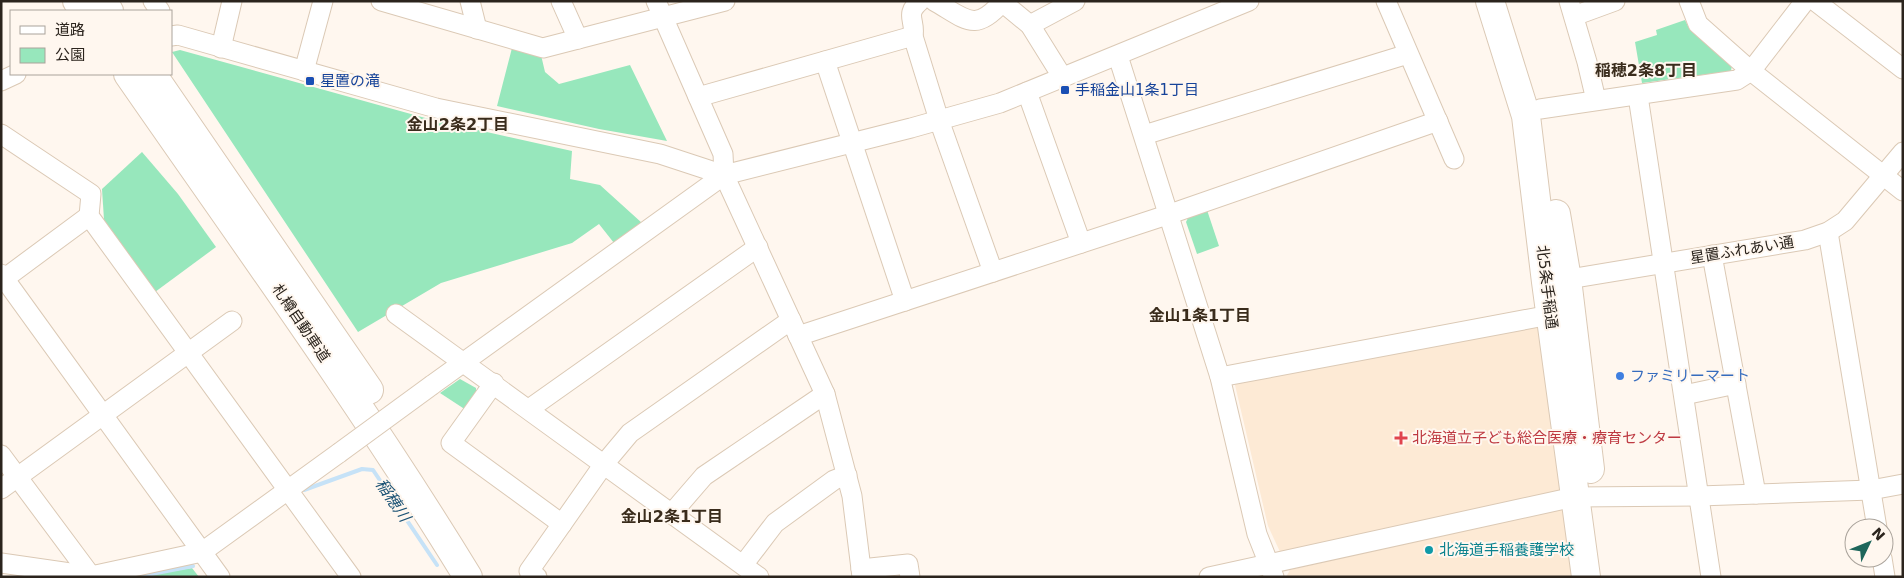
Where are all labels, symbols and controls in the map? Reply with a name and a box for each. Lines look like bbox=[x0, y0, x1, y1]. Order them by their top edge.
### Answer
legend bbox=[10, 10, 172, 75]
text: 道路 bbox=[55, 21, 85, 39]
text: 公園 bbox=[55, 46, 85, 64]
district label: 稲穂2条8丁目 bbox=[1595, 61, 1697, 80]
place label: 星置の滝 bbox=[320, 72, 380, 90]
marker: 星置の滝 bbox=[304, 75, 316, 87]
place label: 手稲金山1条1丁目 bbox=[1075, 81, 1199, 99]
marker: 手稲金山1条1丁目 bbox=[1059, 84, 1071, 96]
district label: 金山2条2丁目 bbox=[407, 115, 509, 134]
street label: 星置ふれあい通 bbox=[1689, 233, 1795, 267]
street label: 北5条手稲通 bbox=[1533, 244, 1561, 330]
street label: 札樽自動車道 bbox=[268, 281, 334, 365]
district label: 金山1条1丁目 bbox=[1149, 306, 1251, 325]
place label: ファミリーマート bbox=[1630, 367, 1750, 385]
marker: ファミリーマート bbox=[1614, 370, 1626, 382]
place label: 北海道立子ども総合医療・療育センター bbox=[1412, 429, 1682, 447]
marker: 北海道立子ども総合医療・療育センター bbox=[1394, 431, 1408, 445]
water label: 稲穂川 bbox=[372, 475, 415, 527]
district label: 金山2条1丁目 bbox=[621, 507, 723, 526]
north arrow bbox=[1844, 518, 1894, 568]
text: N bbox=[1869, 524, 1888, 544]
place label: 北海道手稲養護学校 bbox=[1439, 541, 1574, 559]
marker: 北海道手稲養護学校 bbox=[1423, 544, 1435, 556]

